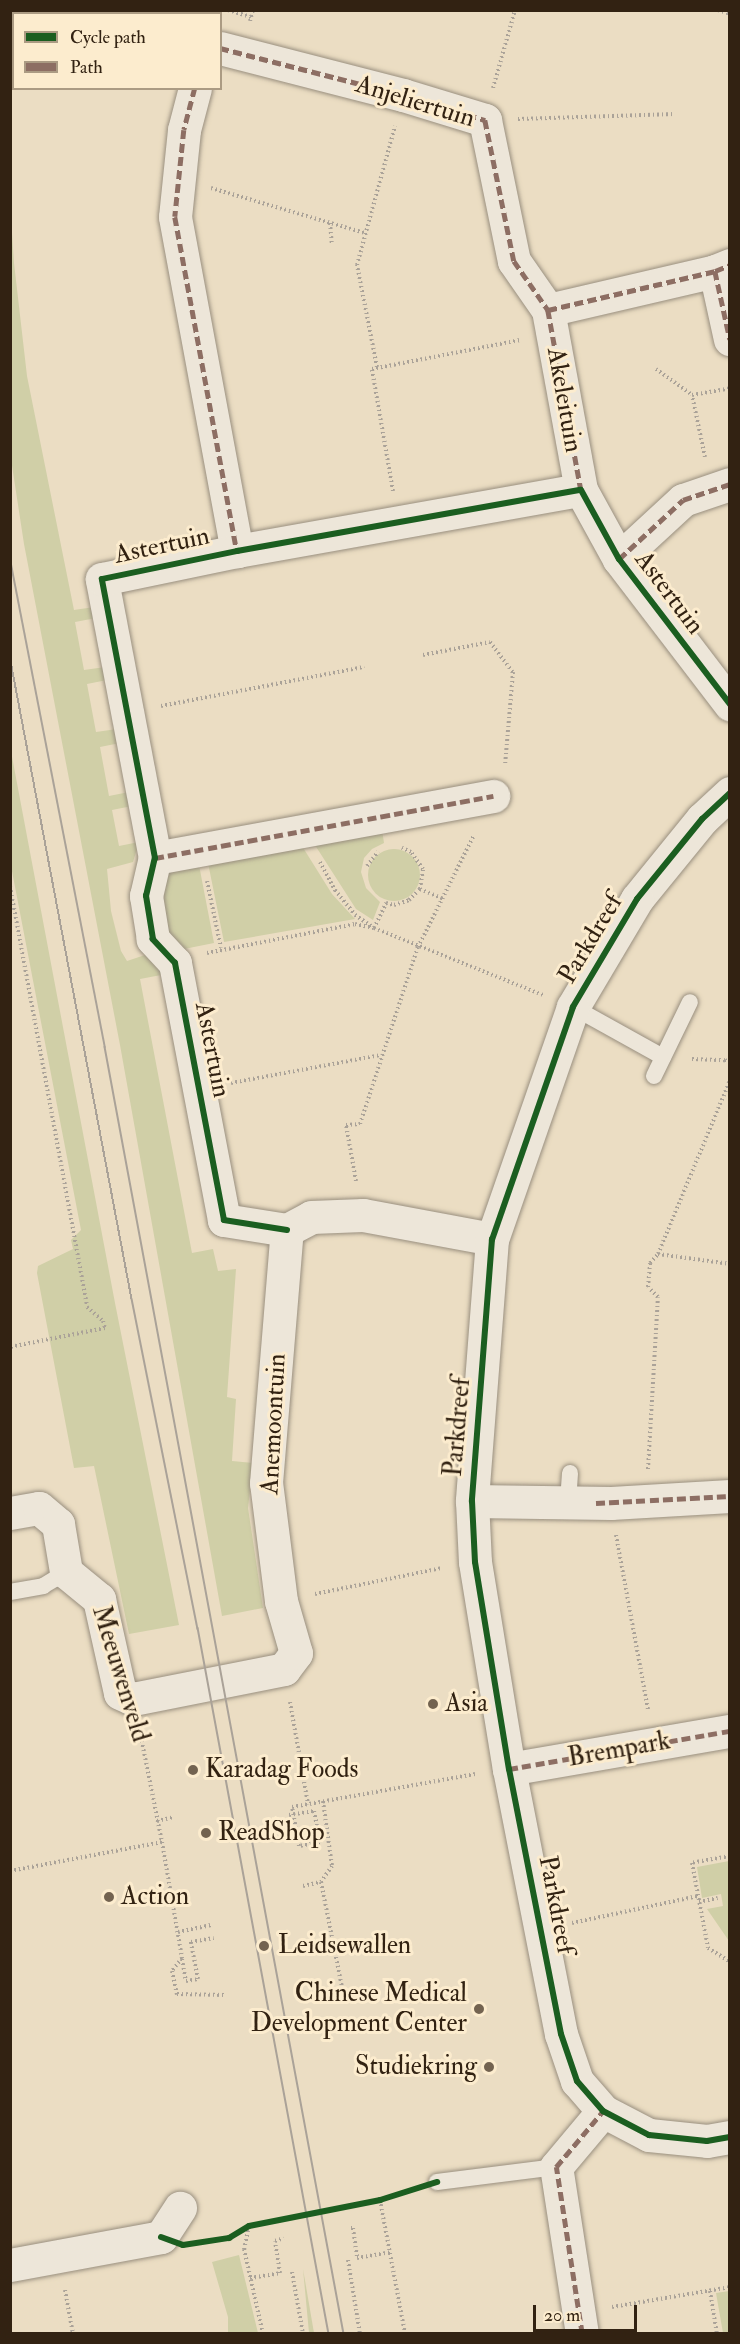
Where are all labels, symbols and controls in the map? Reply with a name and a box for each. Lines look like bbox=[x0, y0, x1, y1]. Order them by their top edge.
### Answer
legend bbox=[12, 12, 222, 90]
text: Cycle path bbox=[70, 26, 146, 49]
text: Path bbox=[70, 56, 103, 79]
street label: Anjeliertuin bbox=[352, 69, 478, 135]
street label: Akeleituin bbox=[539, 345, 589, 455]
street label: Astertuin bbox=[112, 521, 212, 571]
street label: Astertuin bbox=[627, 545, 711, 641]
street label: Parkdreef bbox=[552, 888, 630, 990]
street label: Astertuin bbox=[187, 1000, 237, 1100]
street label: Anemoontuin bbox=[255, 1353, 293, 1495]
street label: Parkdreef bbox=[438, 1376, 478, 1478]
street label: Meeuwenveld bbox=[84, 1602, 156, 1746]
place label: Asia bbox=[445, 1688, 488, 1720]
marker: Asia bbox=[426, 1697, 440, 1711]
street label: Brempark bbox=[565, 1726, 673, 1774]
place label: Karadag Foods bbox=[205, 1754, 358, 1786]
marker: Karadag Foods bbox=[186, 1763, 200, 1777]
place label: ReadShop bbox=[218, 1817, 325, 1849]
marker: ReadShop bbox=[199, 1826, 213, 1840]
street label: Parkdreef bbox=[531, 1853, 581, 1957]
place label: Action bbox=[121, 1881, 189, 1913]
marker: Action bbox=[102, 1890, 116, 1904]
place label: Leidsewallen bbox=[278, 1930, 411, 1962]
marker: Leidsewallen bbox=[255, 1937, 273, 1955]
place label: Chinese Medical Development Center bbox=[251, 1978, 467, 2039]
marker: Chinese Medical Development Center bbox=[472, 2002, 486, 2016]
place label: Studiekring bbox=[355, 2051, 477, 2083]
marker: Studiekring bbox=[482, 2060, 496, 2074]
scale bar bbox=[536, 2293, 640, 2331]
text: 20 m bbox=[544, 2304, 580, 2327]

